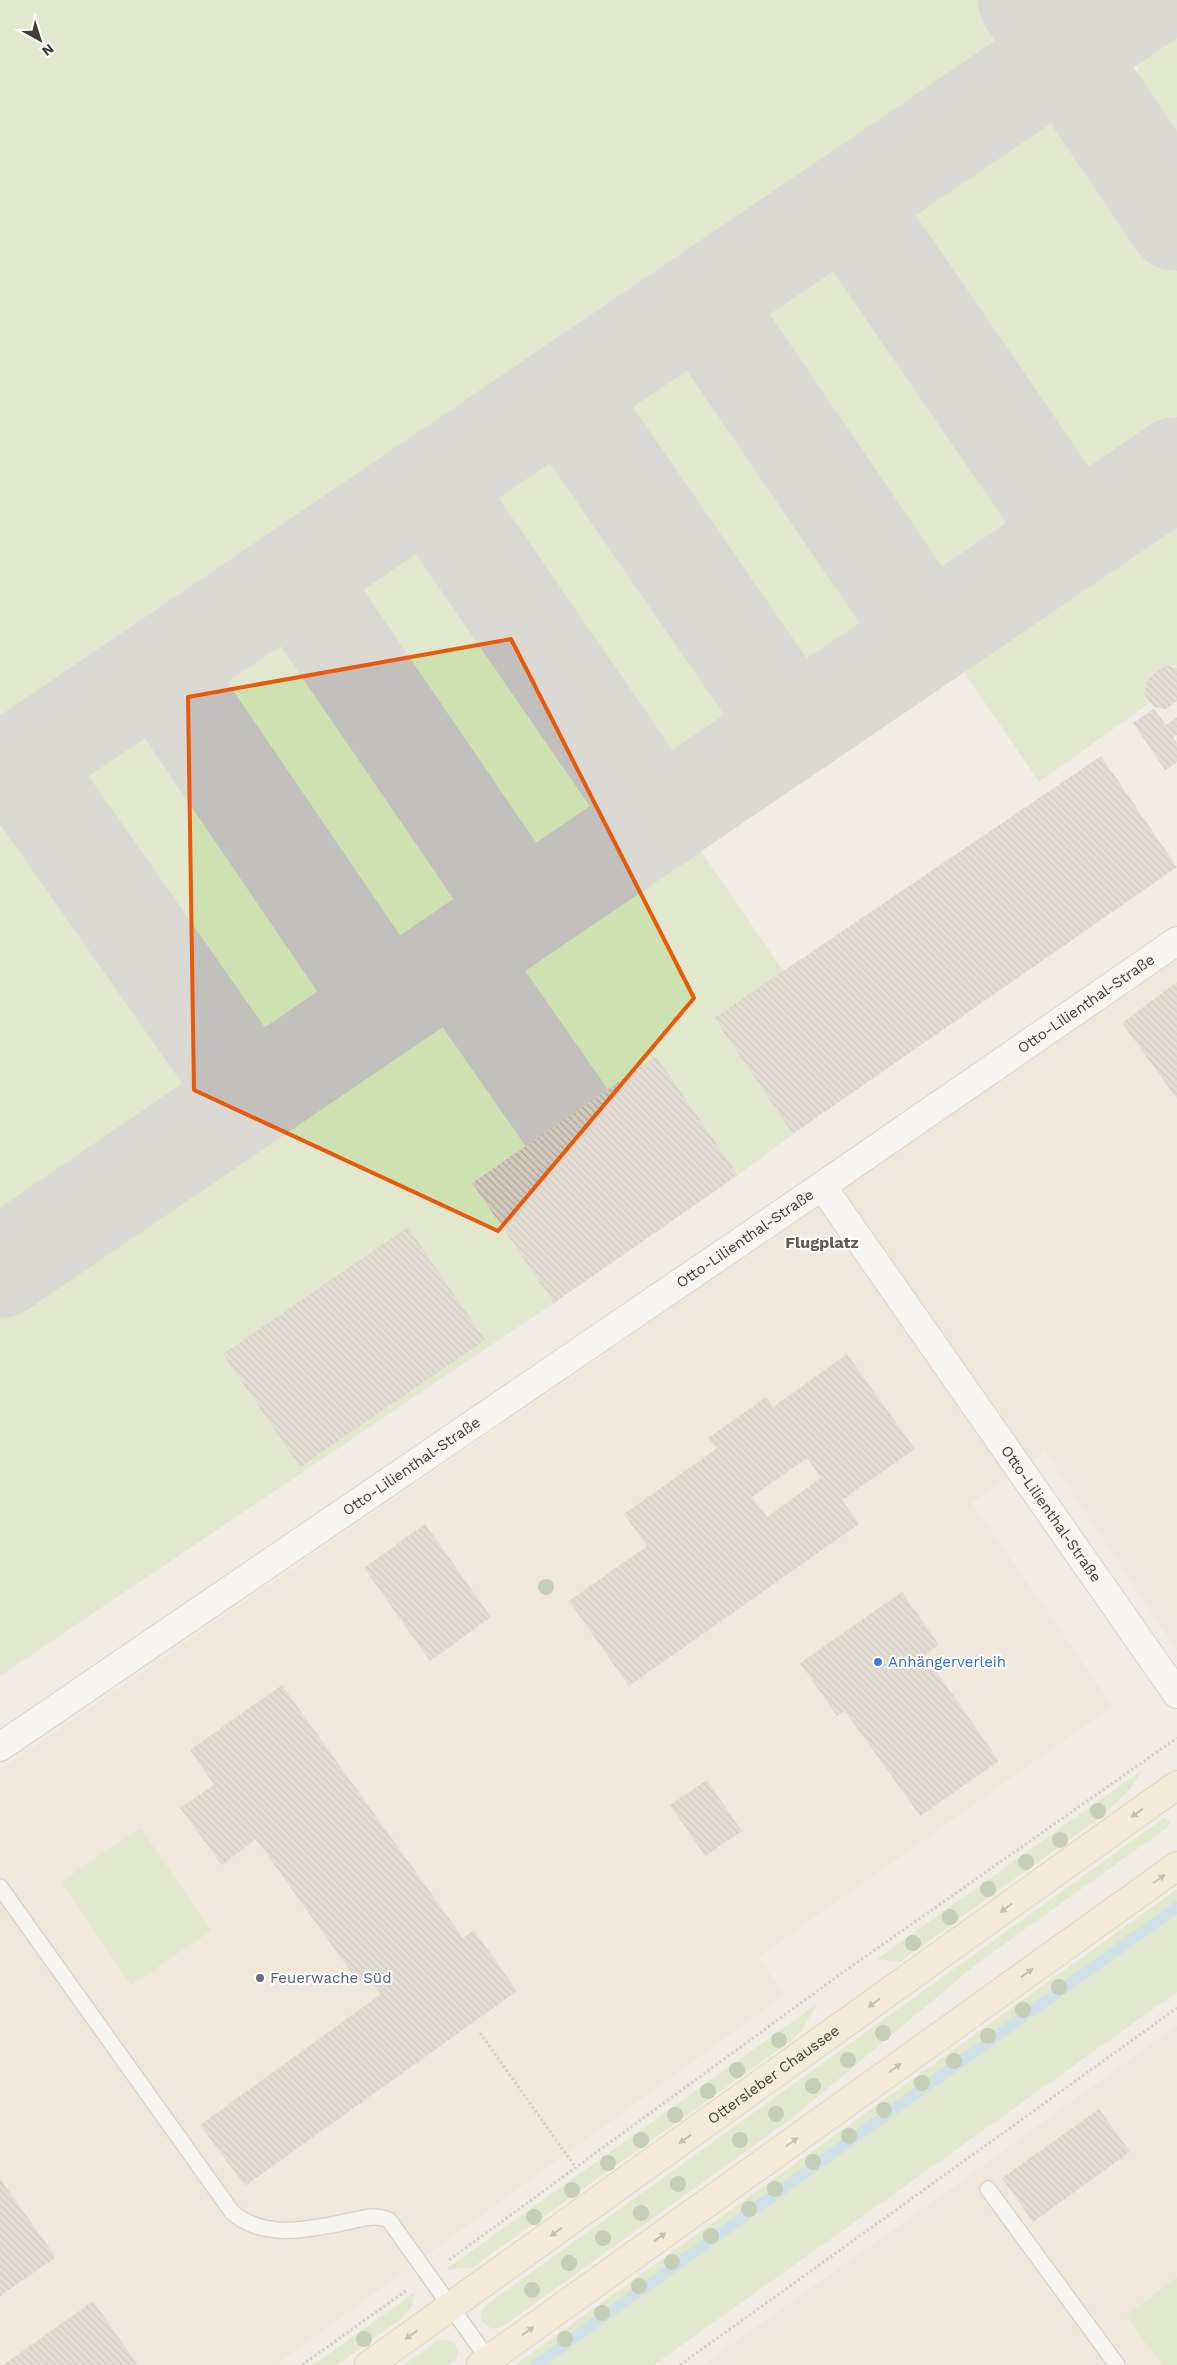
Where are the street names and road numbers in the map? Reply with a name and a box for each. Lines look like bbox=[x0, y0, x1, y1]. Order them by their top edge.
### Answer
street label: Otto-Lilienthal-Straße bbox=[1014, 950, 1158, 1057]
street label: Otto-Lilienthal-Straße bbox=[673, 1185, 817, 1292]
street label: Otto-Lilienthal-Straße bbox=[339, 1413, 484, 1520]
street label: Otto-Lilienthal-Straße bbox=[997, 1442, 1105, 1586]
street label: Ottersleber Chaussee bbox=[704, 2021, 843, 2128]

